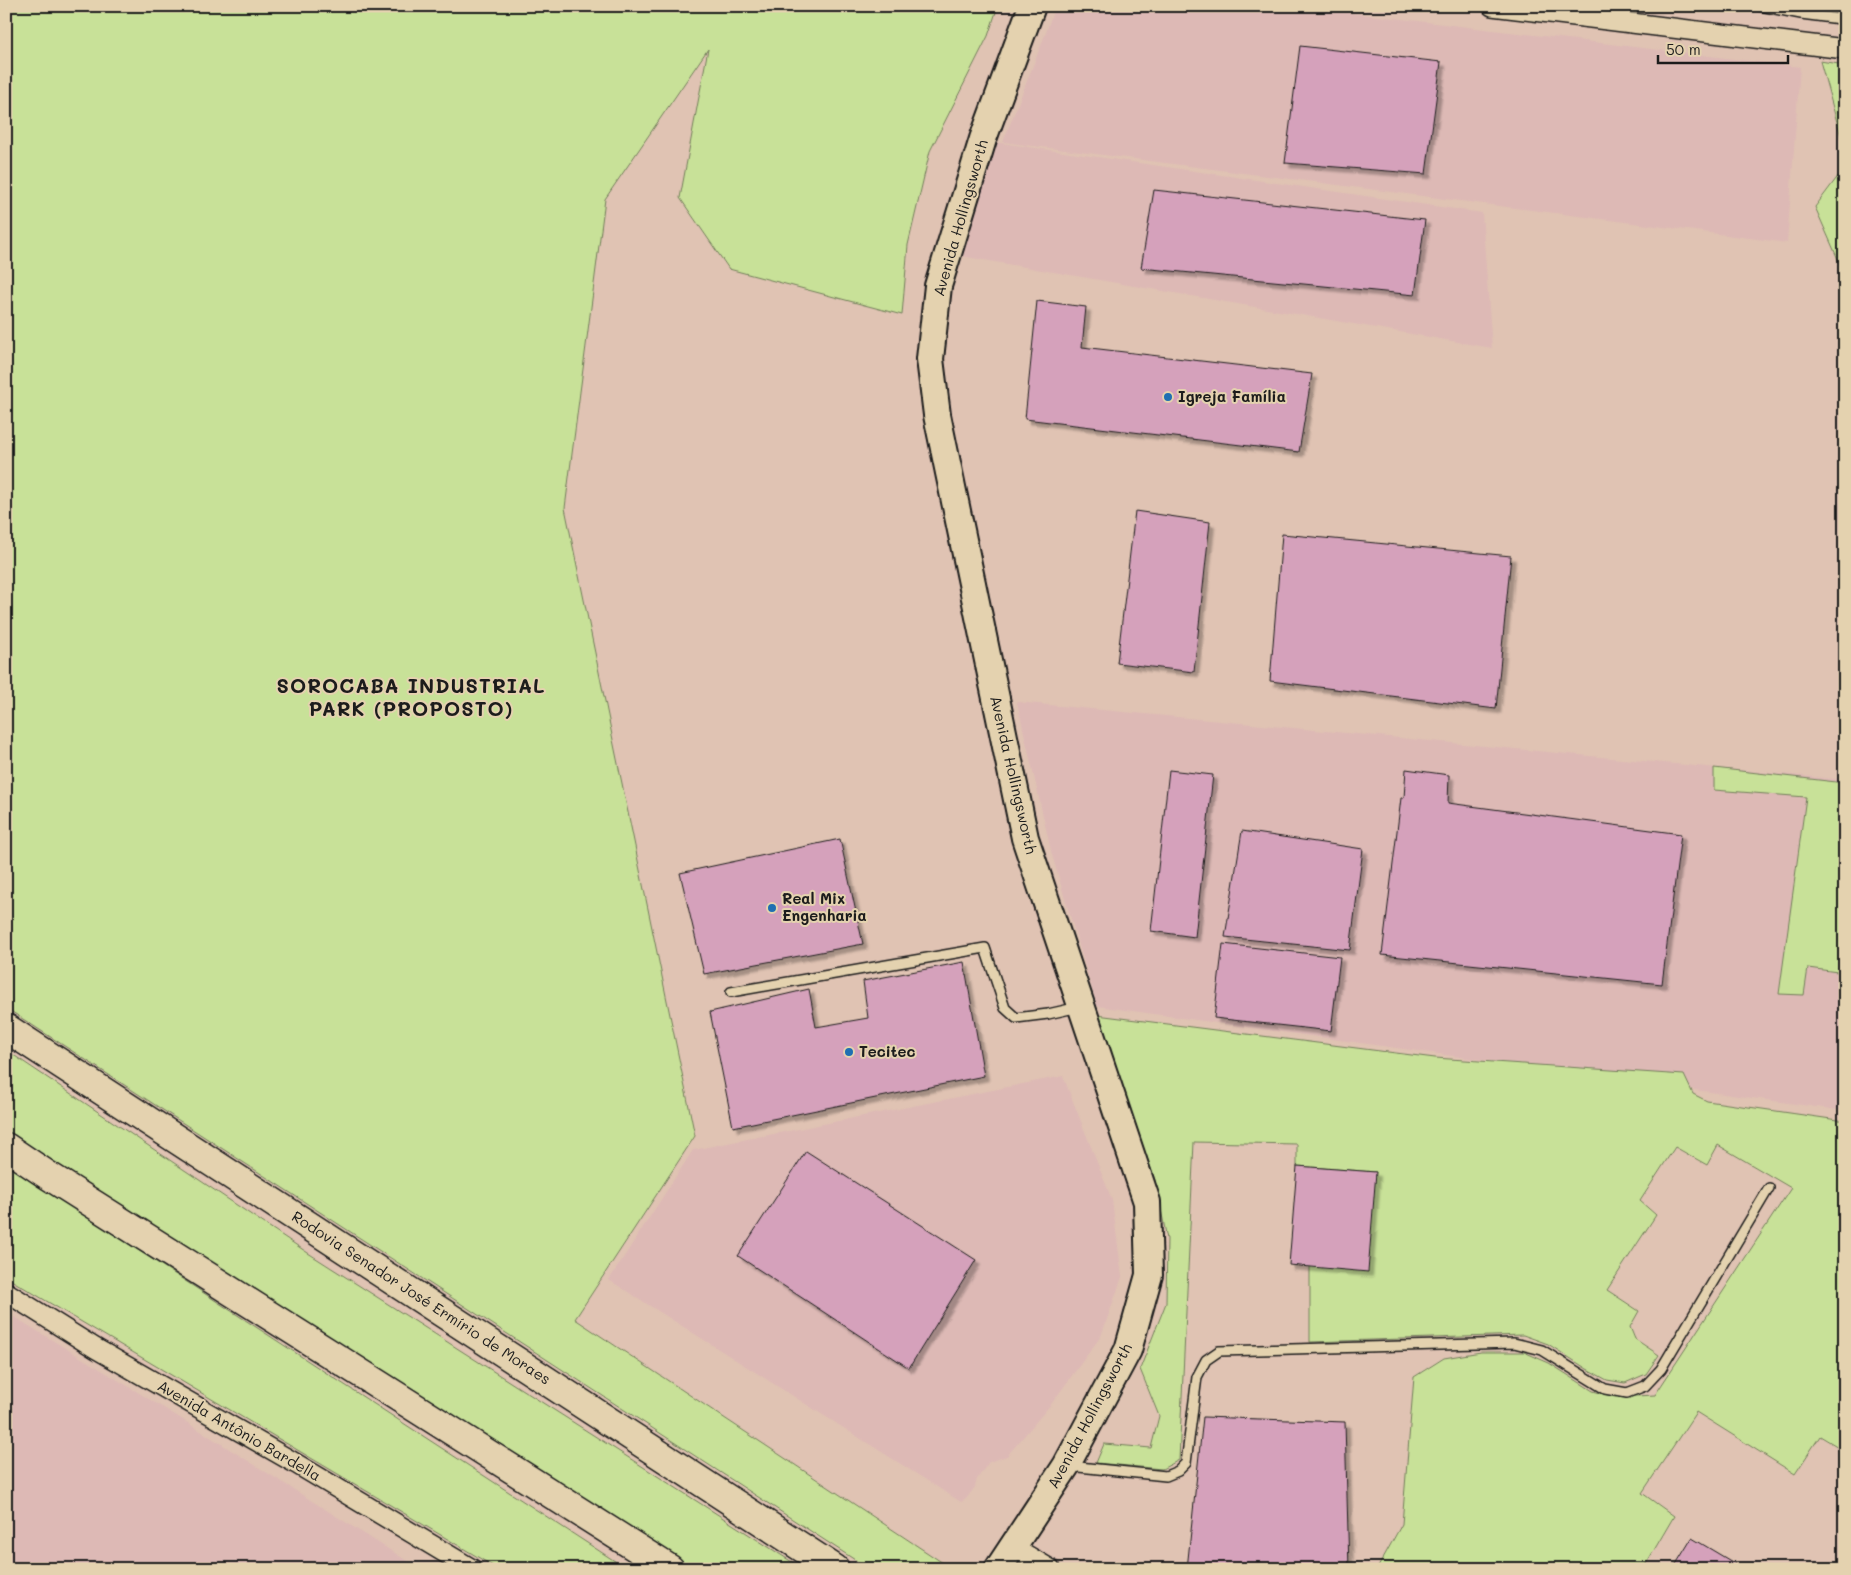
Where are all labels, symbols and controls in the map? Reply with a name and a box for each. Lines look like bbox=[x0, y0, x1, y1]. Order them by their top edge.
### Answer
scale bar bbox=[1658, 32, 1788, 64]
text: 50 m bbox=[1666, 39, 1701, 59]
street label: Avenida Hollingsworth bbox=[928, 137, 992, 298]
place label: Igreja Família bbox=[1178, 386, 1286, 406]
marker: Igreja Família bbox=[1162, 391, 1174, 403]
district label: SOROCABA INDUSTRIAL PARK (PROPOSTO) bbox=[277, 672, 545, 721]
street label: Avenida Hollingsworth bbox=[986, 694, 1042, 856]
place label: Real Mix Engenharia bbox=[782, 888, 867, 925]
marker: Real Mix Engenharia bbox=[766, 902, 778, 914]
place label: Tecitec bbox=[859, 1041, 915, 1061]
marker: Tecitec bbox=[843, 1046, 855, 1058]
street label: Rodovia Senador José Ermírio de Moraes bbox=[288, 1206, 555, 1389]
street label: Avenida Hollingsworth bbox=[1042, 1339, 1136, 1492]
street label: Avenida Antônio Bardella bbox=[154, 1375, 325, 1485]

